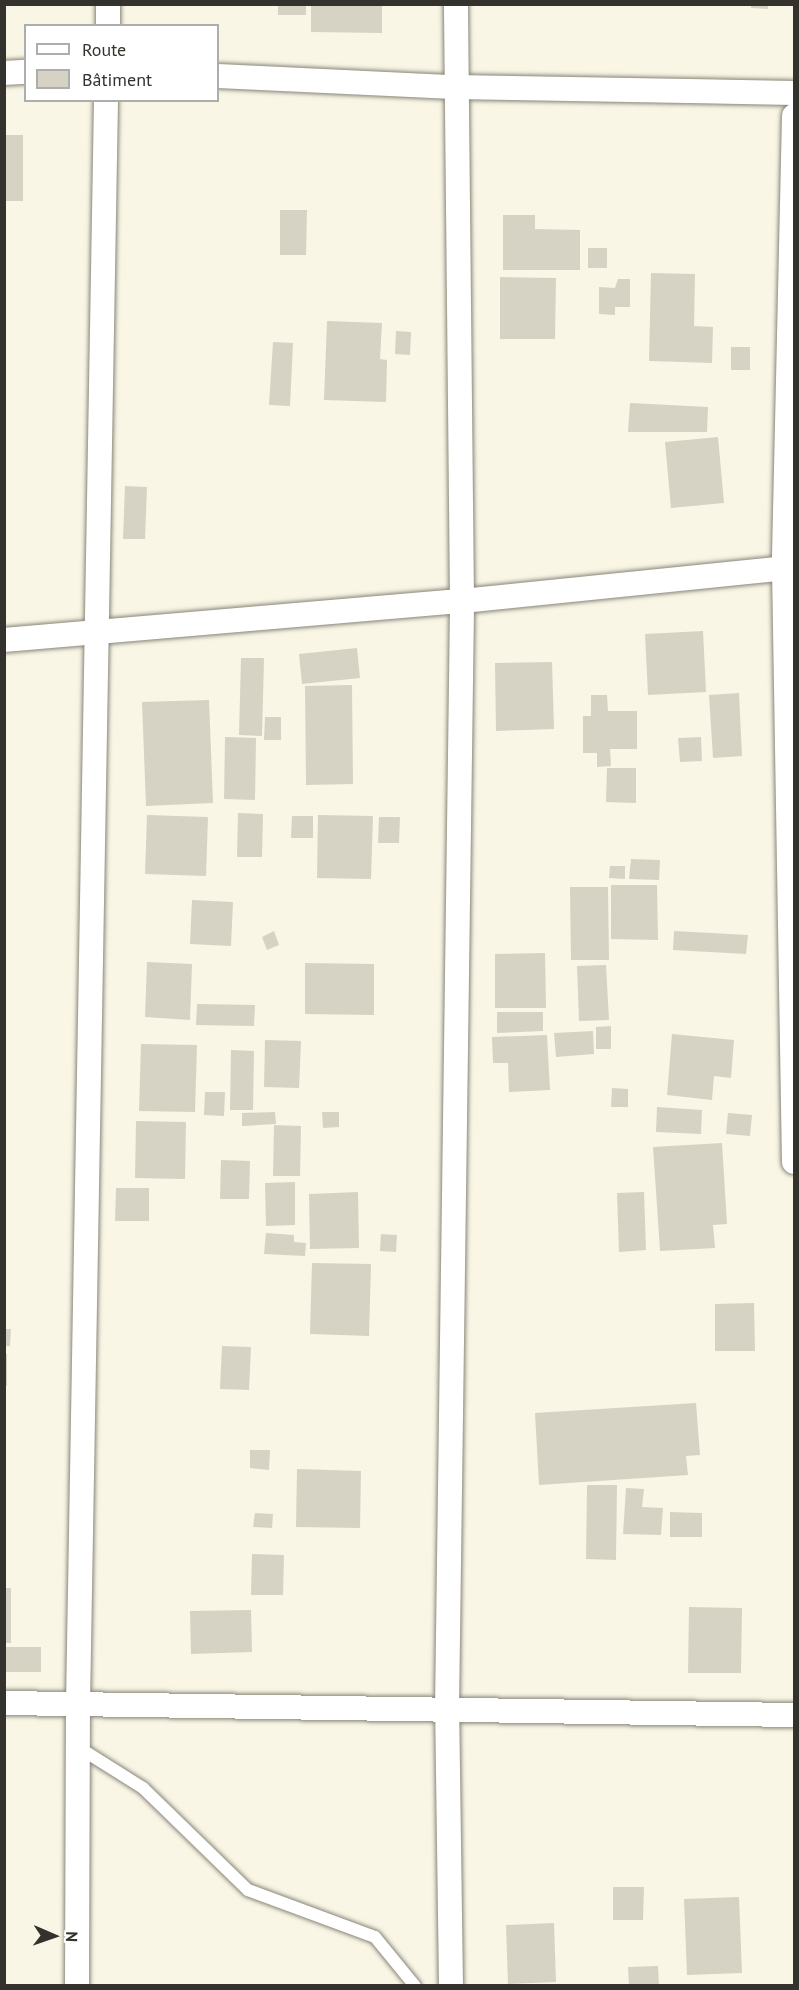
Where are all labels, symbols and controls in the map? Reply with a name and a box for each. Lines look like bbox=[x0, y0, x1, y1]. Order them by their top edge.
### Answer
legend bbox=[24, 24, 219, 102]
text: Route bbox=[82, 38, 126, 61]
text: Bâtiment bbox=[82, 68, 152, 91]
north arrow bbox=[24, 1906, 84, 1966]
text: N bbox=[62, 1931, 82, 1942]

